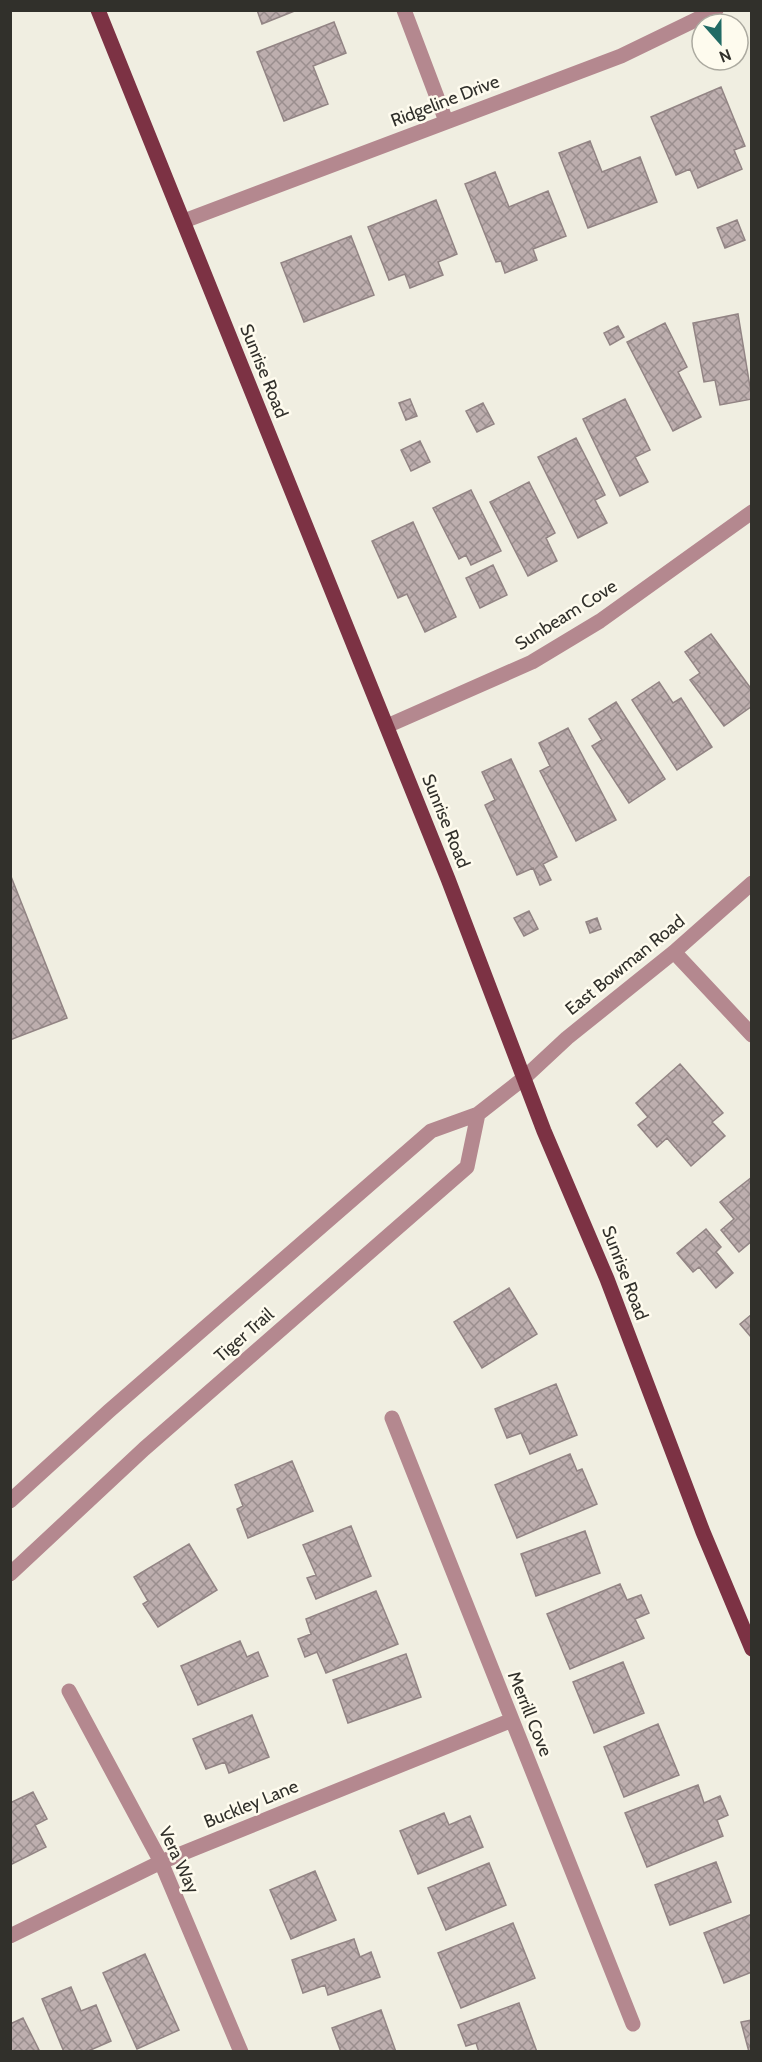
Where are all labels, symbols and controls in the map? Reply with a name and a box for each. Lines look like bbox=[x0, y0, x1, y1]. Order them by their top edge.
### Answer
north arrow bbox=[690, 12, 750, 72]
text: N bbox=[717, 45, 734, 66]
street label: Ridgeline Drive bbox=[388, 70, 502, 132]
street label: Sunrise Road bbox=[235, 321, 293, 421]
street label: Sunbeam Cove bbox=[511, 575, 621, 655]
street label: Sunrise Road bbox=[417, 771, 475, 871]
street label: East Bowman Road bbox=[561, 910, 689, 1020]
street label: Sunrise Road bbox=[597, 1223, 653, 1323]
street label: Tiger Trail bbox=[210, 1303, 279, 1367]
street label: Merrill Cove bbox=[503, 1668, 557, 1760]
street label: Buckley Lane bbox=[201, 1775, 301, 1833]
street label: Vera Way bbox=[154, 1823, 204, 1897]

